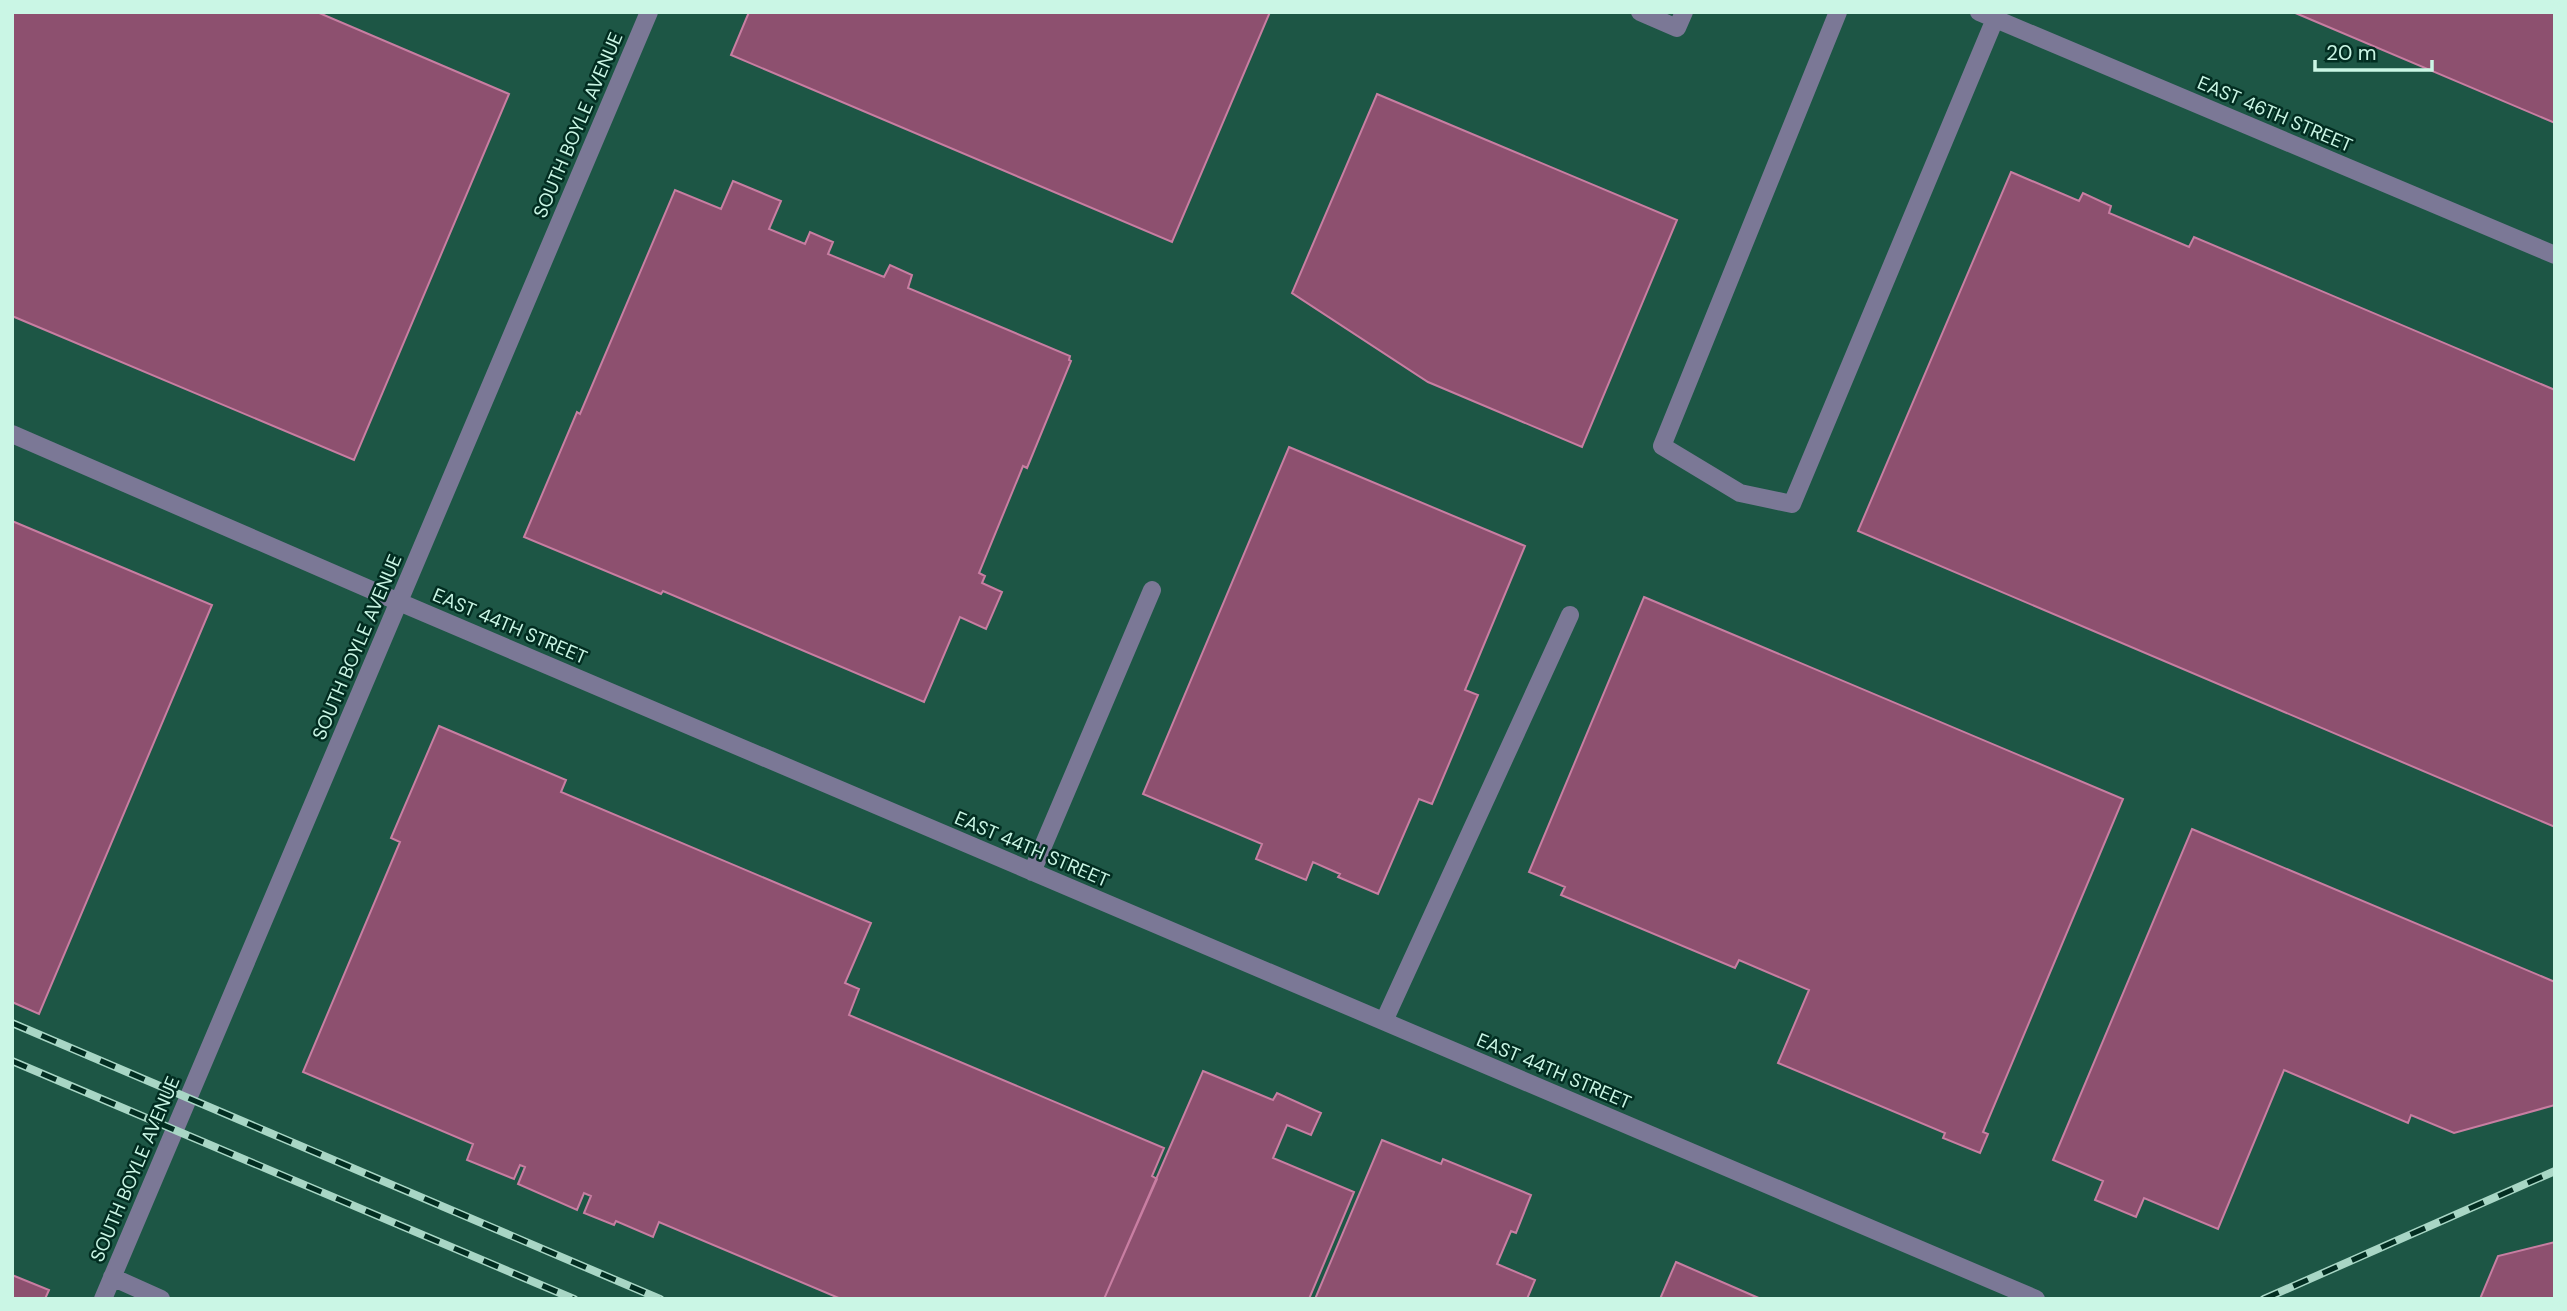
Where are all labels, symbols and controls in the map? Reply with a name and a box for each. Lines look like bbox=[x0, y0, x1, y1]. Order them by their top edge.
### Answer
street label: SOUTH BOYLE AVENUE bbox=[528, 28, 628, 222]
scale bar bbox=[2315, 28, 2432, 72]
text: 20 m bbox=[2326, 39, 2377, 67]
street label: EAST 46TH STREET bbox=[2194, 70, 2357, 158]
street label: SOUTH BOYLE AVENUE bbox=[307, 550, 407, 744]
street label: EAST 44TH STREET bbox=[429, 582, 591, 670]
street label: EAST 44TH STREET bbox=[951, 805, 1113, 893]
street label: EAST 44TH STREET bbox=[1473, 1027, 1635, 1115]
street label: SOUTH BOYLE AVENUE bbox=[85, 1072, 185, 1266]

